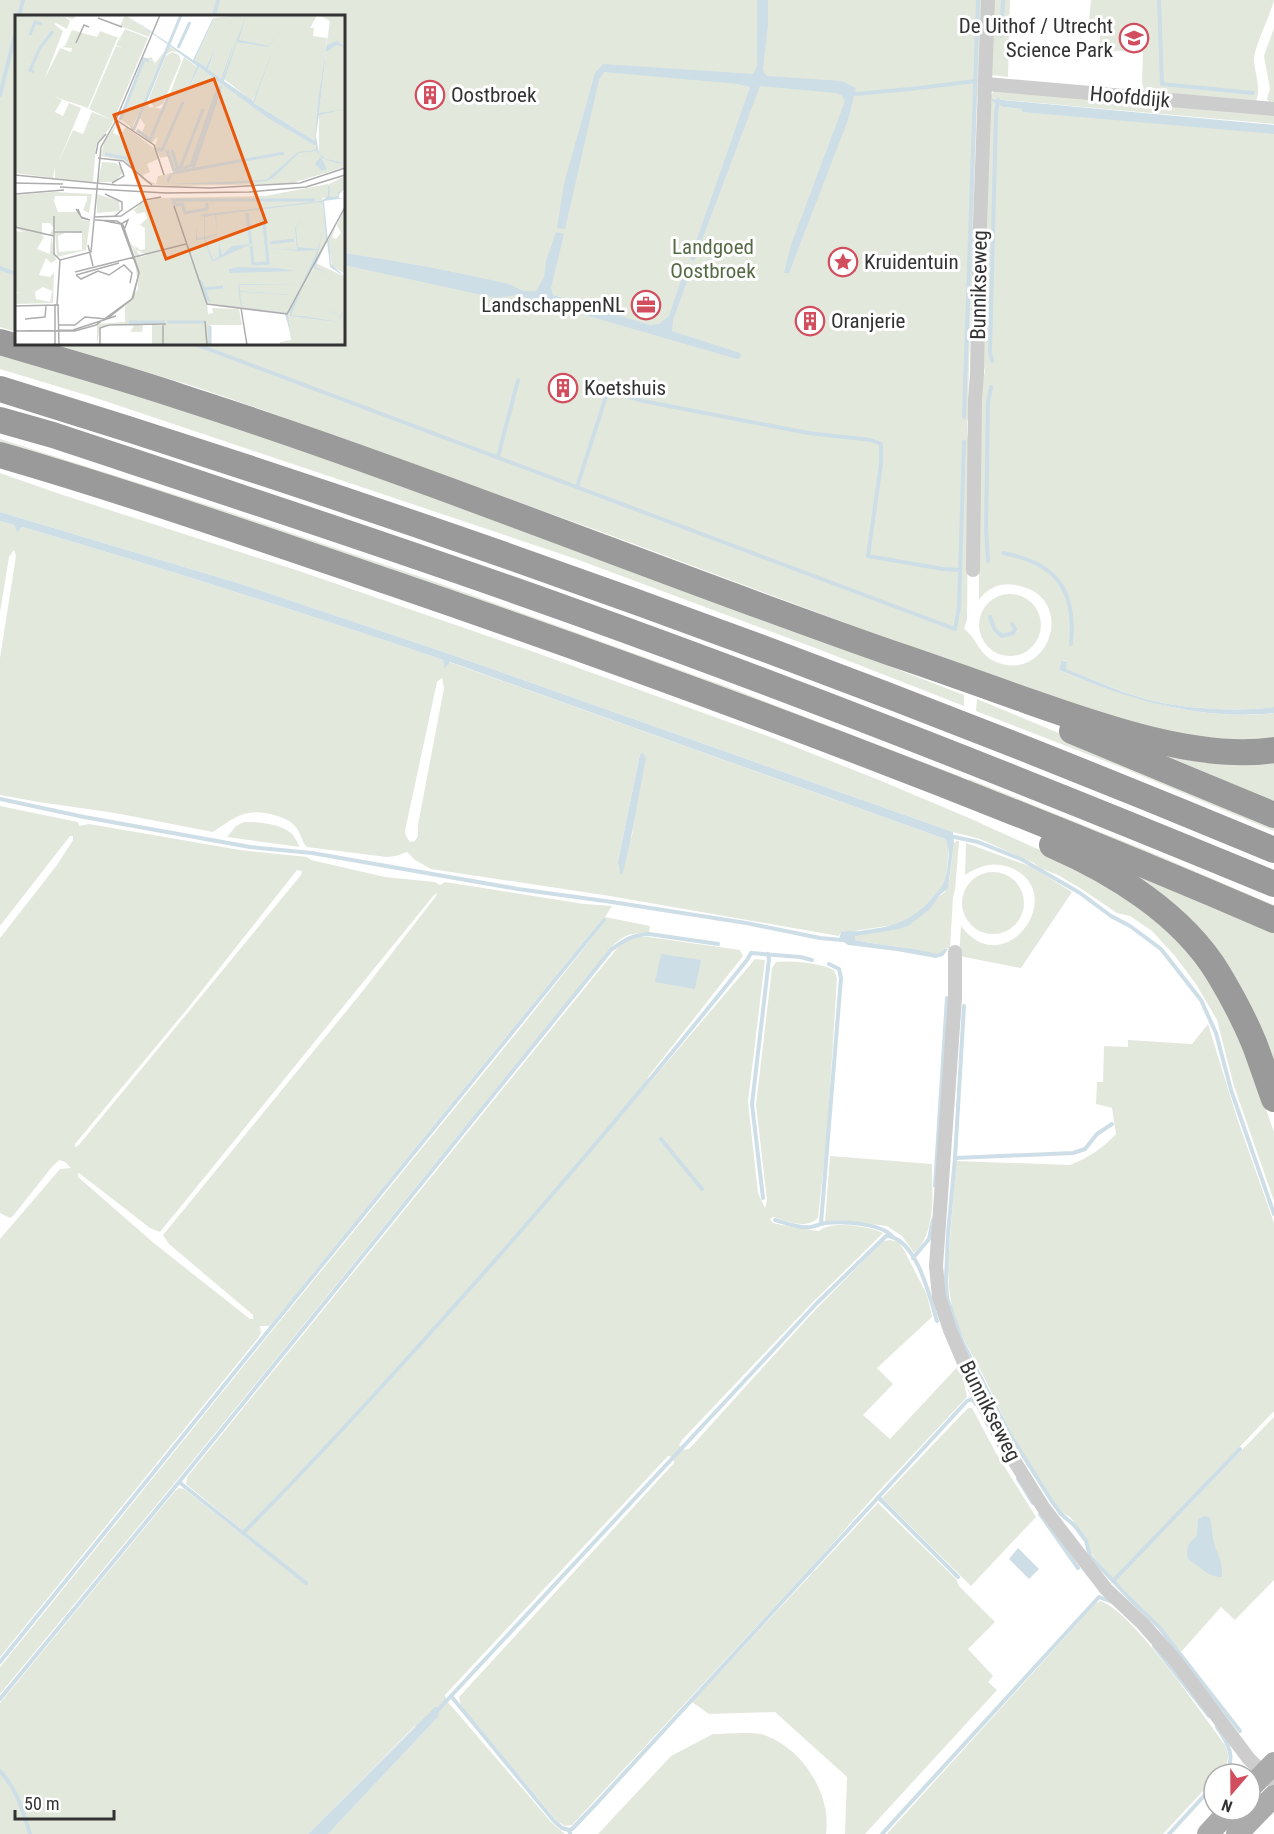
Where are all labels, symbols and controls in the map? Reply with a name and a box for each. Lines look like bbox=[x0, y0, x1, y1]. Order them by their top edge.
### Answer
place label: De Uithof / Utrecht Science Park bbox=[959, 14, 1114, 62]
inset map bbox=[15, 15, 345, 345]
school or university icon: De Uithof / Utrecht Science Park bbox=[1118, 22, 1150, 54]
building icon: Oostbroek bbox=[414, 79, 446, 111]
street label: Hoofddijk bbox=[1089, 82, 1172, 113]
place label: Oostbroek bbox=[451, 83, 537, 107]
street label: Bunnikseweg bbox=[966, 230, 992, 340]
park label: Landgoed Oostbroek bbox=[670, 235, 756, 283]
place icon: Kruidentuin bbox=[827, 246, 859, 278]
place label: Kruidentuin bbox=[864, 250, 959, 274]
office icon: LandschappenNL bbox=[630, 289, 662, 321]
place label: LandschappenNL bbox=[481, 293, 625, 317]
building icon: Oranjerie bbox=[794, 305, 826, 337]
place label: Oranjerie bbox=[831, 309, 906, 333]
building icon: Koetshuis bbox=[547, 372, 579, 404]
place label: Koetshuis bbox=[584, 376, 666, 400]
street label: Bunnikseweg bbox=[954, 1357, 1026, 1465]
north arrow bbox=[1202, 1762, 1262, 1822]
scale bar bbox=[15, 1783, 114, 1821]
text: 50 m bbox=[24, 1793, 59, 1814]
text: N bbox=[1219, 1795, 1235, 1816]

